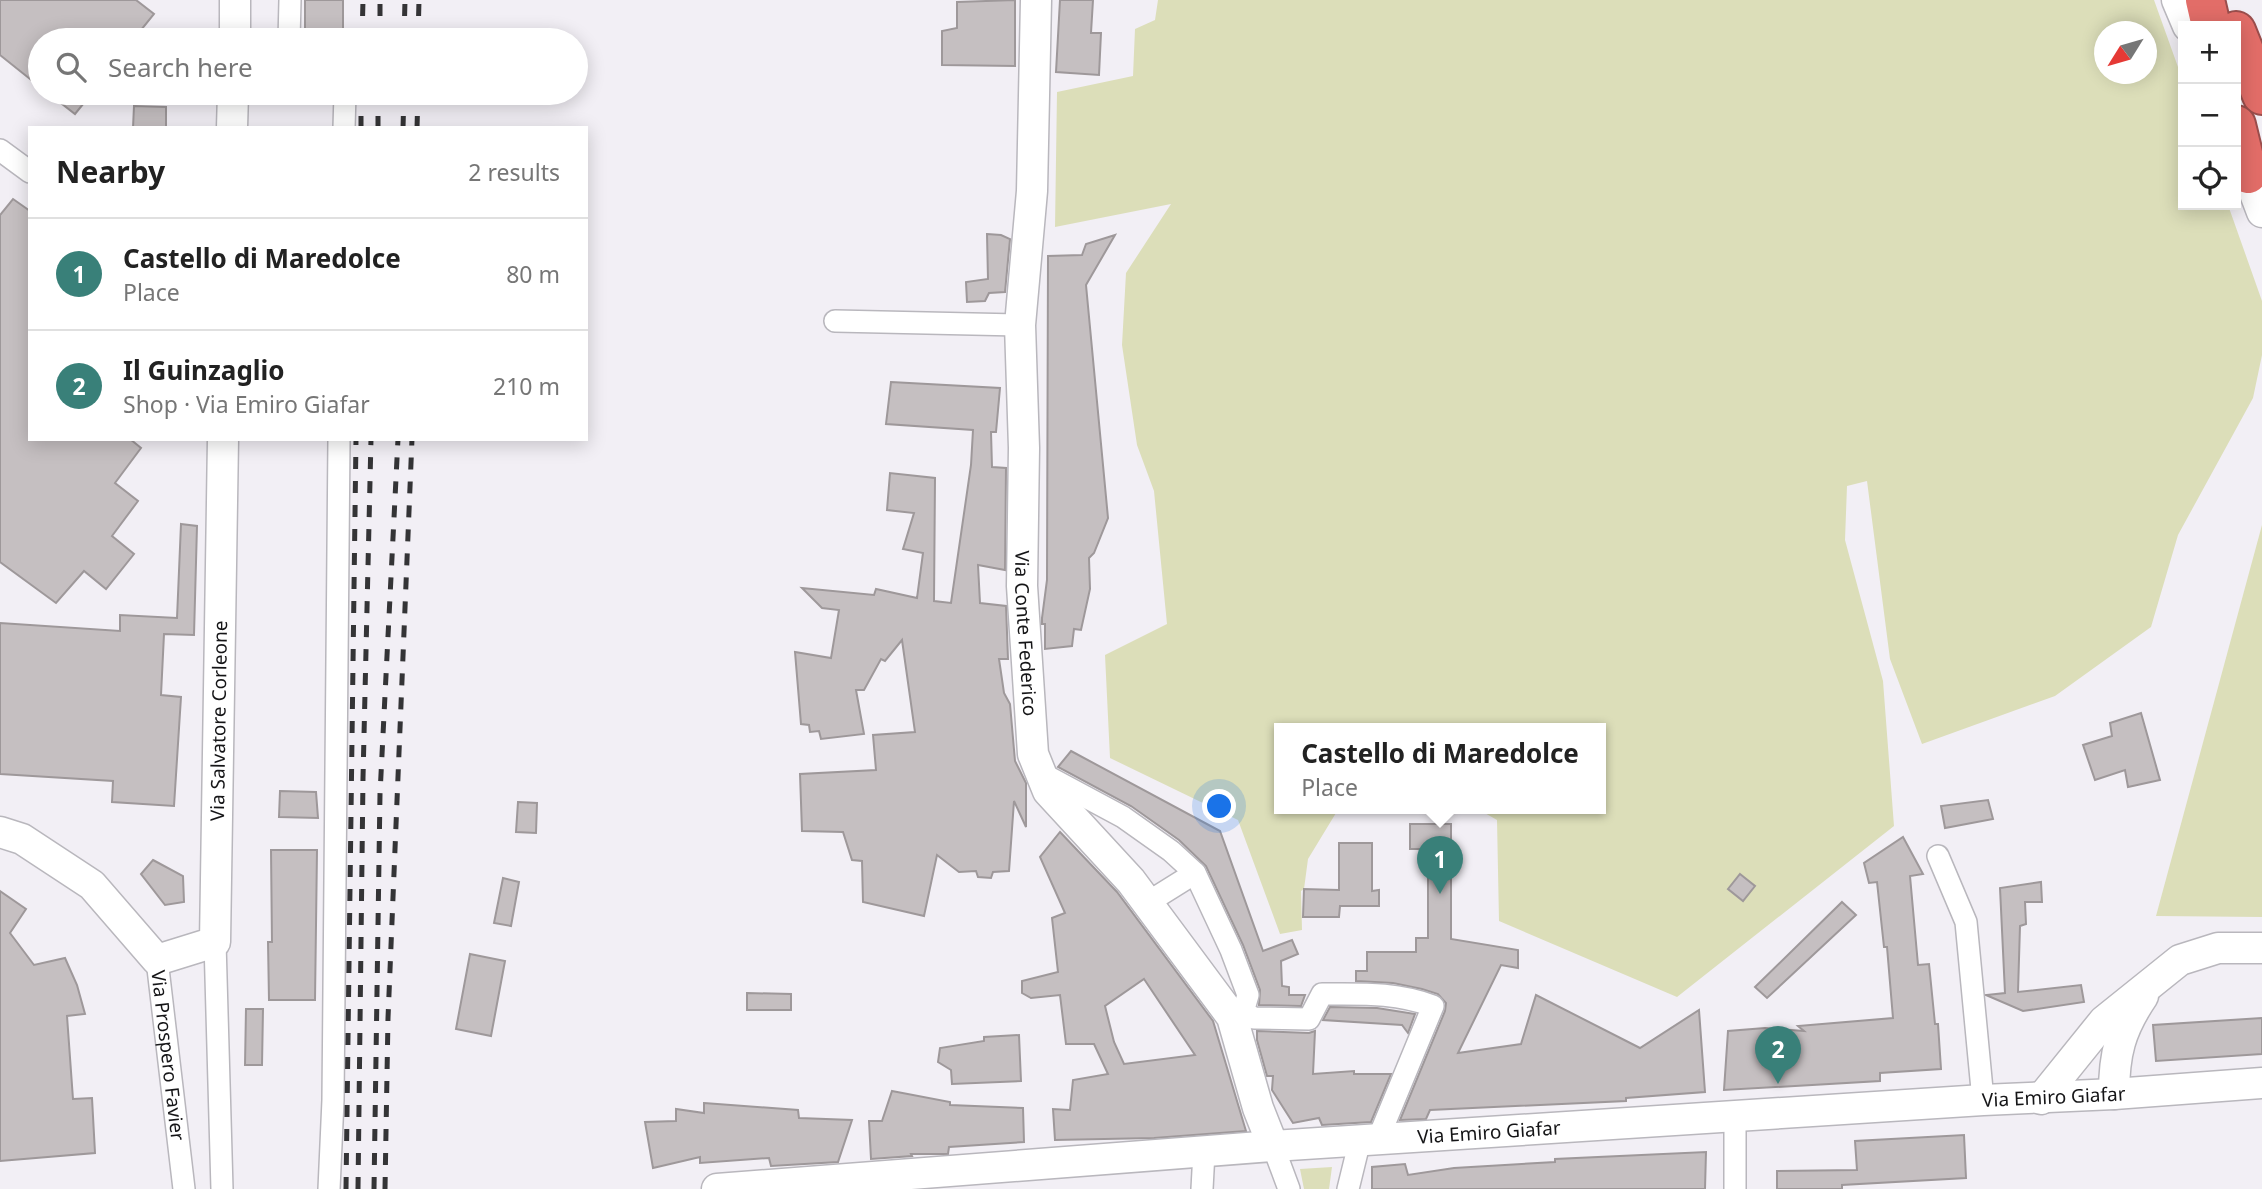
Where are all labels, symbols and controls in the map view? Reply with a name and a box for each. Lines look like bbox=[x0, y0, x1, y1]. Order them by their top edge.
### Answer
north arrow bbox=[2094, 21, 2157, 84]
map controls bbox=[2178, 21, 2241, 210]
button: + bbox=[2178, 21, 2241, 84]
search box bbox=[28, 28, 588, 105]
icon: search bbox=[52, 48, 90, 86]
text: Search here bbox=[108, 49, 253, 85]
button: − bbox=[2178, 84, 2241, 147]
button: locate bbox=[2178, 147, 2241, 210]
text: Nearby bbox=[56, 151, 165, 192]
text: 2 results bbox=[468, 156, 560, 188]
text: Castello di Maredolce bbox=[123, 240, 401, 276]
text: 1 bbox=[72, 258, 86, 290]
text: 80 m bbox=[506, 258, 560, 290]
text: Place bbox=[123, 276, 180, 308]
text: Il Guinzaglio bbox=[123, 352, 285, 388]
text: 2 bbox=[72, 370, 86, 402]
text: 210 m bbox=[493, 370, 560, 402]
text: Shop · Via Emiro Giafar bbox=[123, 388, 370, 420]
street label: Via Conte Federico bbox=[1009, 550, 1043, 717]
street label: Via Salvatore Corleone bbox=[204, 620, 233, 821]
popup bbox=[1274, 723, 1606, 814]
text: Castello di Maredolce bbox=[1301, 735, 1579, 771]
text: Place bbox=[1301, 771, 1358, 803]
your location bbox=[1202, 789, 1236, 823]
pin: 1 bbox=[1417, 836, 1463, 894]
street label: Via Prospero Favier bbox=[145, 969, 191, 1142]
pin: 2 bbox=[1755, 1026, 1801, 1084]
street label: Via Emiro Giafar bbox=[1981, 1080, 2127, 1113]
street label: Via Emiro Giafar bbox=[1416, 1114, 1562, 1150]

